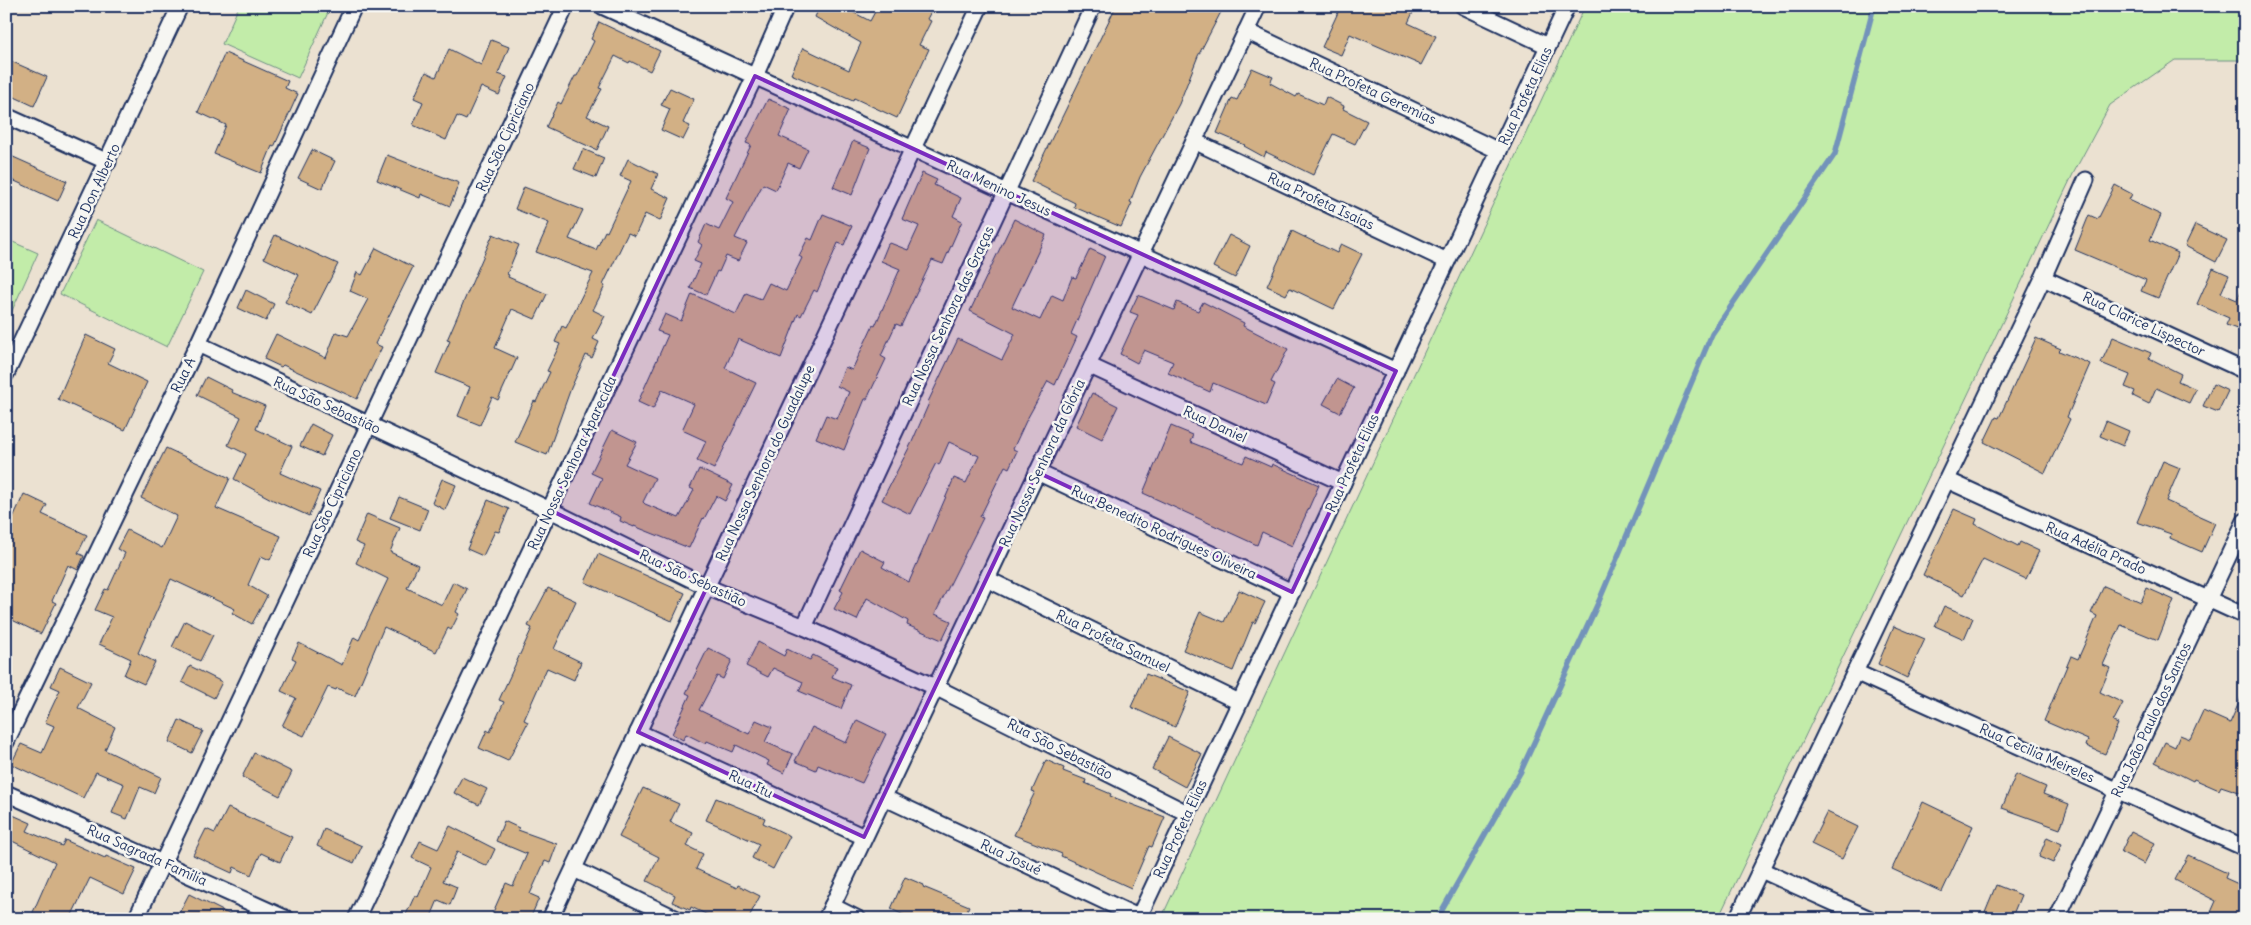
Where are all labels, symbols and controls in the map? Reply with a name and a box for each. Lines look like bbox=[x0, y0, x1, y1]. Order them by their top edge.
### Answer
street label: Rua Profeta Elias bbox=[1494, 44, 1556, 148]
street label: Rua Profeta Geremias bbox=[1307, 54, 1439, 128]
street label: Rua São Cipriciano bbox=[472, 79, 538, 195]
street label: Rua Don Alberto bbox=[64, 140, 124, 242]
street label: Rua Menino Jesus bbox=[944, 156, 1054, 220]
street label: Rua Profeta Isaías bbox=[1265, 168, 1377, 234]
street label: Rua Nossa Senhora das Graças bbox=[898, 223, 998, 409]
street label: Rua Clarice Lispector bbox=[2080, 288, 2208, 360]
street label: Rua A bbox=[167, 354, 199, 396]
street label: Rua Nossa Senhora do Guadalupe bbox=[711, 362, 819, 564]
street label: Rua São Sebastião bbox=[271, 372, 384, 438]
street label: Rua Nossa Senhora Aparecida bbox=[524, 373, 620, 553]
street label: Rua Nossa Senhora da Glória bbox=[995, 376, 1089, 550]
street label: Rua Daniel bbox=[1180, 401, 1250, 447]
street label: Rua Profeta Elias bbox=[1321, 411, 1383, 515]
street label: Rua São Cipriciano bbox=[299, 445, 365, 561]
street label: Rua Benedito Rodrigues Oliveira bbox=[1068, 481, 1260, 583]
street label: Rua Adélia Prado bbox=[2043, 518, 2149, 578]
street label: Rua São Sebastião bbox=[637, 545, 750, 611]
street label: Rua Profeta Samuel bbox=[1053, 606, 1173, 676]
street label: Rua João Paulo dos Santos bbox=[2107, 639, 2195, 801]
street label: Rua São Sebastião bbox=[1004, 715, 1116, 783]
street label: Rua Cecília Meireles bbox=[1977, 719, 2097, 787]
street label: Rua Itu bbox=[726, 766, 776, 802]
street label: Rua Profeta Elias bbox=[1149, 777, 1211, 881]
street label: Rua Sagrada Família bbox=[84, 820, 210, 890]
street label: Rua Josué bbox=[978, 835, 1044, 879]

